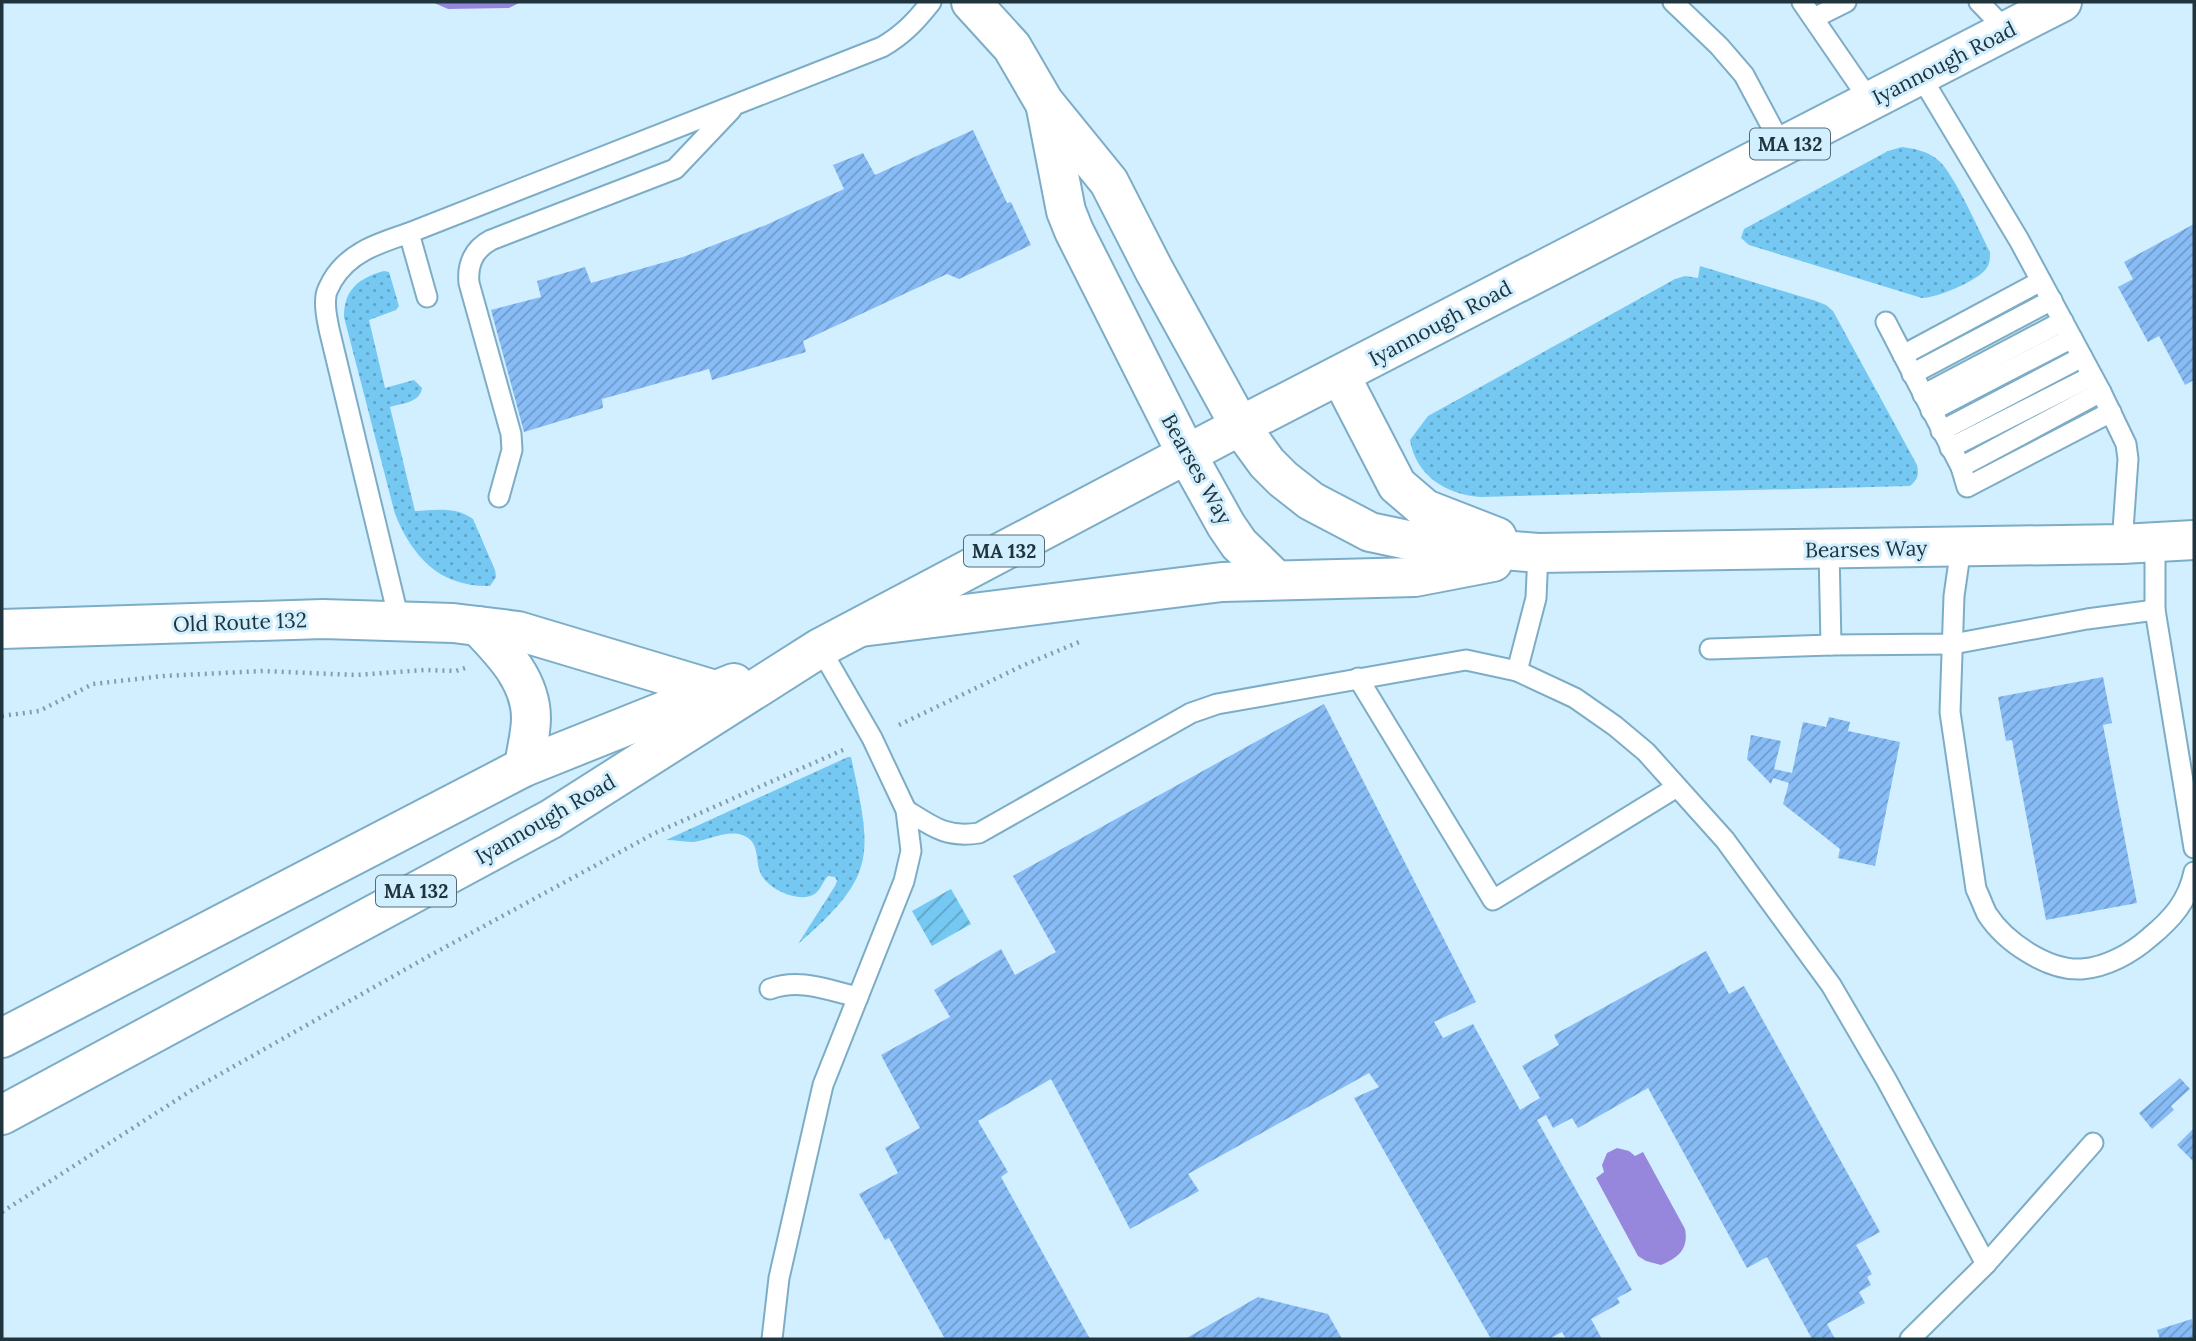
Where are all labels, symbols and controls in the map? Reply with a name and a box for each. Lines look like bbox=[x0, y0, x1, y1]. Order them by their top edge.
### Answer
street label: Iyannough Road bbox=[1868, 15, 2020, 111]
road number: MA 132 bbox=[1750, 128, 1830, 160]
street label: Iyannough Road bbox=[1364, 274, 1516, 372]
street label: Bearses Way bbox=[1156, 409, 1238, 529]
street label: Bearses Way bbox=[1805, 534, 1927, 564]
road number: MA 132 bbox=[964, 536, 1044, 566]
street label: Old Route 132 bbox=[173, 606, 307, 638]
street label: Iyannough Road bbox=[470, 768, 620, 870]
road number: MA 132 bbox=[376, 876, 456, 906]

